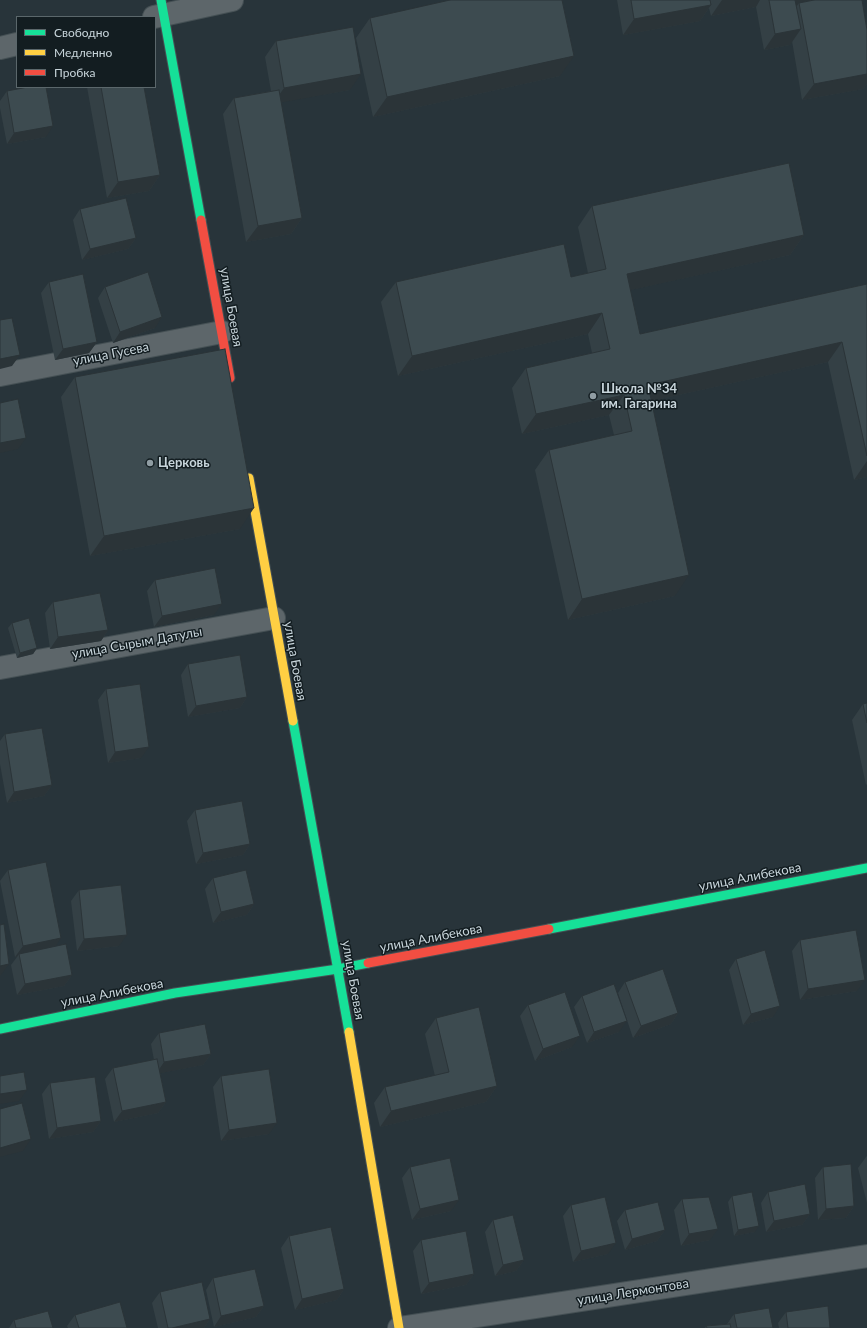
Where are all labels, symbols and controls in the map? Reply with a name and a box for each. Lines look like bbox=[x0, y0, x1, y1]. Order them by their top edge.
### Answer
legend bbox=[16, 16, 156, 88]
text: Свободно bbox=[54, 25, 109, 40]
text: Медленно bbox=[54, 45, 112, 60]
text: Пробка bbox=[54, 65, 95, 80]
street label: улица Боевая bbox=[216, 266, 246, 348]
street label: улица Гусева bbox=[72, 339, 150, 369]
place label: Школа №34 им. Гагарина bbox=[601, 381, 677, 412]
marker: Школа №34 им. Гагарина bbox=[588, 391, 598, 401]
place label: Церковь bbox=[158, 455, 209, 471]
marker: Церковь bbox=[145, 458, 155, 468]
street label: улица Боевая bbox=[280, 620, 310, 702]
street label: улица Сырым Датулы bbox=[71, 624, 203, 662]
street label: улица Алибекова bbox=[697, 859, 803, 895]
street label: улица Алибекова bbox=[378, 920, 484, 956]
street label: улица Боевая bbox=[338, 939, 368, 1021]
street label: улица Алибекова bbox=[59, 975, 165, 1011]
street label: улица Лермонтова bbox=[576, 1275, 690, 1309]

